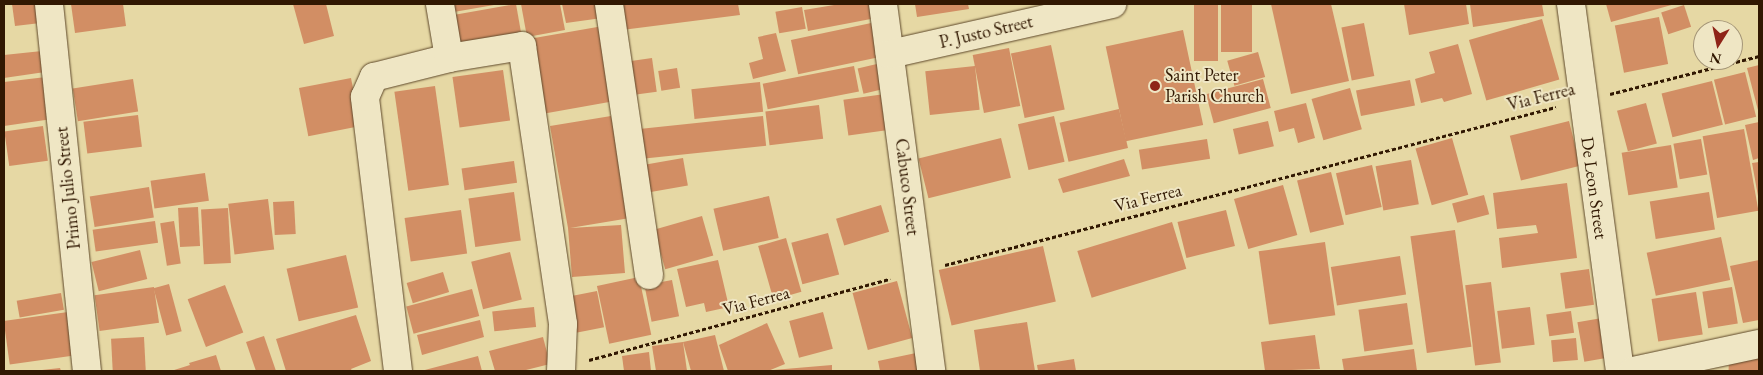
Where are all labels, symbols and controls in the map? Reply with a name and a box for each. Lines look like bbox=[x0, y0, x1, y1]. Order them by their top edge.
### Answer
street label: P. Justo Street bbox=[937, 11, 1035, 53]
north arrow bbox=[1693, 20, 1743, 70]
text: N bbox=[1708, 49, 1723, 69]
place label: Saint Peter Parish Church bbox=[1165, 65, 1264, 108]
street label: Via Ferrea bbox=[1505, 78, 1577, 116]
marker: Saint Peter Parish Church bbox=[1149, 80, 1161, 92]
street label: Primo Julio Street bbox=[51, 126, 85, 250]
street label: De Leon Street bbox=[1576, 135, 1612, 241]
street label: Cabuco Street bbox=[890, 137, 924, 237]
street label: Via Ferrea bbox=[1112, 179, 1184, 217]
street label: Via Ferrea bbox=[720, 282, 792, 320]

